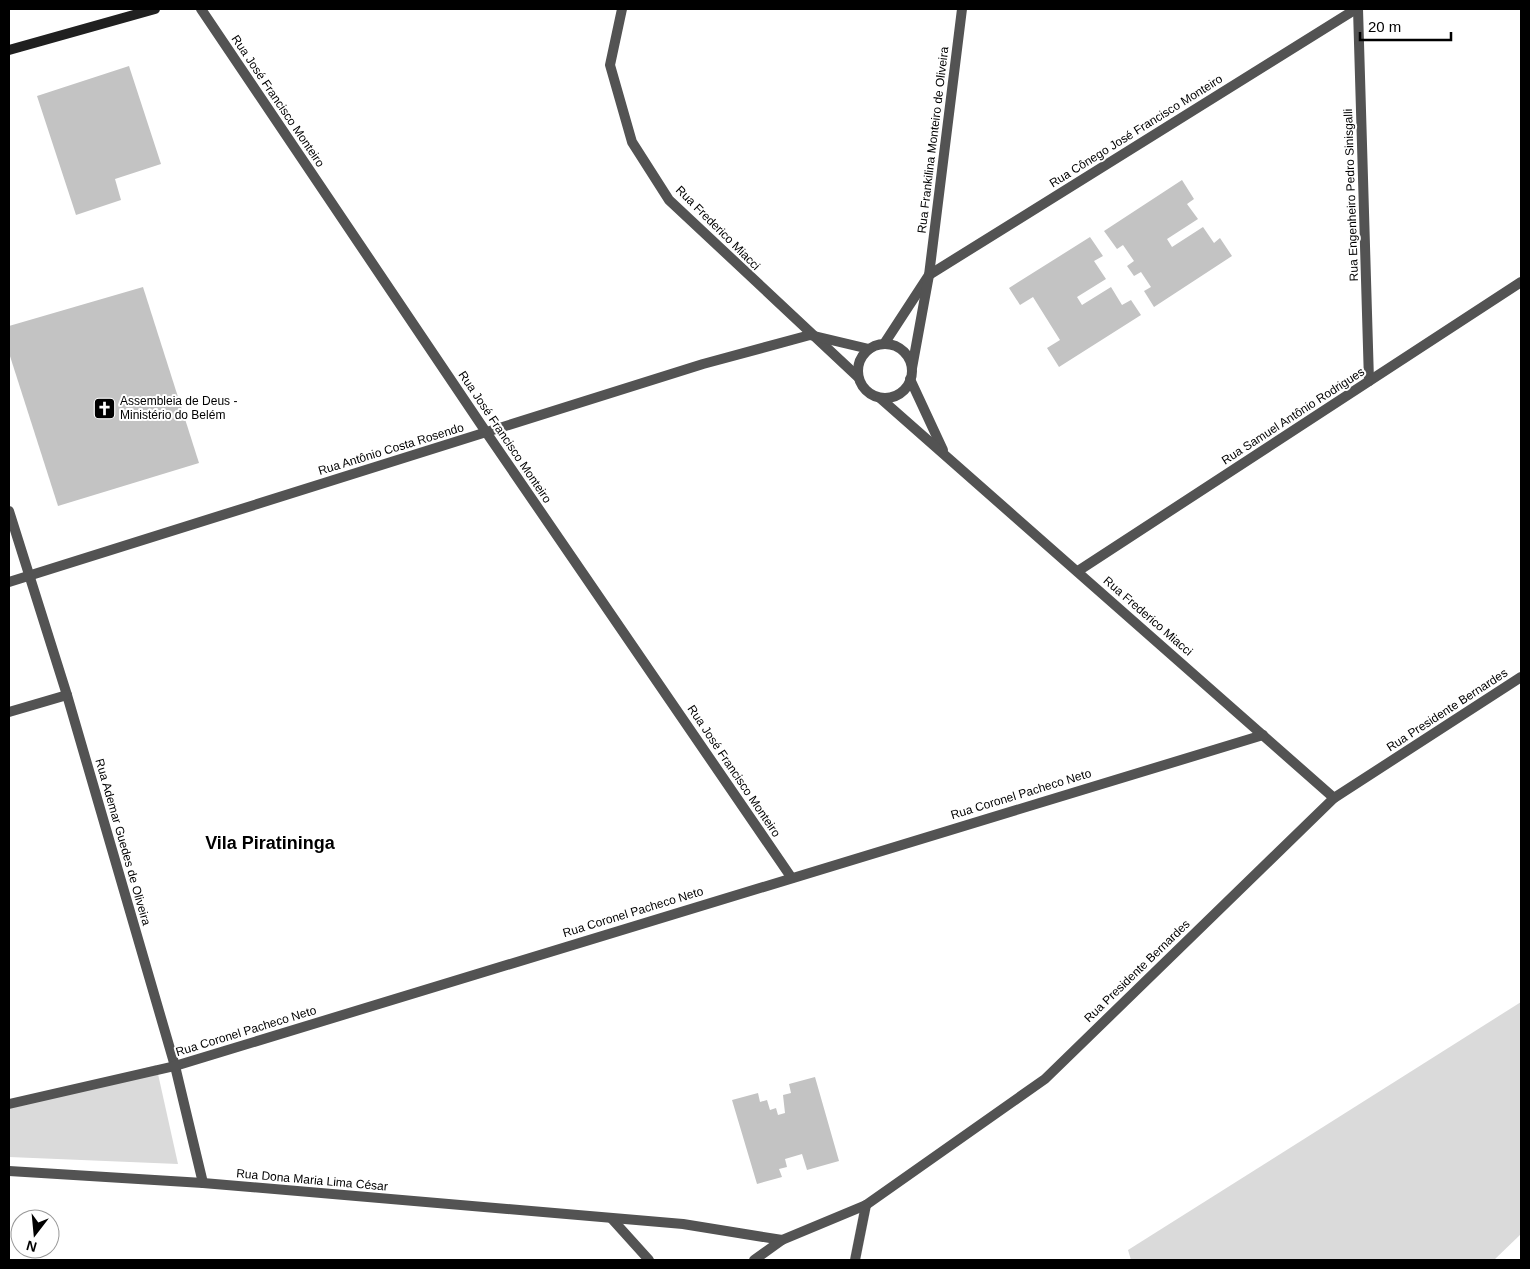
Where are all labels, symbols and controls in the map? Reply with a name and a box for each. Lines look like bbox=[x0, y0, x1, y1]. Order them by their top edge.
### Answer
scale bar bbox=[1360, 10, 1451, 42]
text: 20 m bbox=[1368, 18, 1401, 35]
street label: Rua José Francisco Monteiro bbox=[229, 32, 328, 170]
street label: Rua Frankilina Monteiro de Oliveira bbox=[915, 45, 951, 234]
street label: Rua Cônego José Francisco Monteiro bbox=[1047, 72, 1225, 190]
street label: Rua Engenheiro Pedro Sinisgalli bbox=[1341, 108, 1361, 282]
street label: Rua Frederico Miacci bbox=[673, 183, 763, 273]
street label: Rua Samuel Antônio Rodrigues bbox=[1219, 365, 1367, 467]
street label: Rua José Francisco Monteiro bbox=[456, 368, 555, 506]
place label: Assembleia de Deus - Ministério do Belém bbox=[120, 394, 237, 422]
church icon: Assembleia de Deus - Ministério do Belém bbox=[92, 396, 116, 420]
street label: Rua Antônio Costa Rosendo bbox=[317, 420, 466, 478]
street label: Rua Frederico Miacci bbox=[1101, 574, 1195, 658]
street label: Rua Presidente Bernardes bbox=[1384, 666, 1510, 754]
street label: Rua José Francisco Monteiro bbox=[685, 702, 784, 840]
street label: Rua Ademar Guedes de Oliveira bbox=[92, 757, 154, 927]
street label: Rua Coronel Pacheco Neto bbox=[949, 766, 1093, 822]
district label: Vila Piratininga bbox=[205, 833, 336, 853]
street label: Rua Coronel Pacheco Neto bbox=[561, 884, 705, 940]
street label: Rua Presidente Bernardes bbox=[1081, 917, 1193, 1025]
street label: Rua Coronel Pacheco Neto bbox=[174, 1003, 318, 1059]
street label: Rua Dona Maria Lima César bbox=[236, 1166, 388, 1194]
north arrow bbox=[10, 1209, 60, 1259]
text: N bbox=[24, 1237, 38, 1256]

